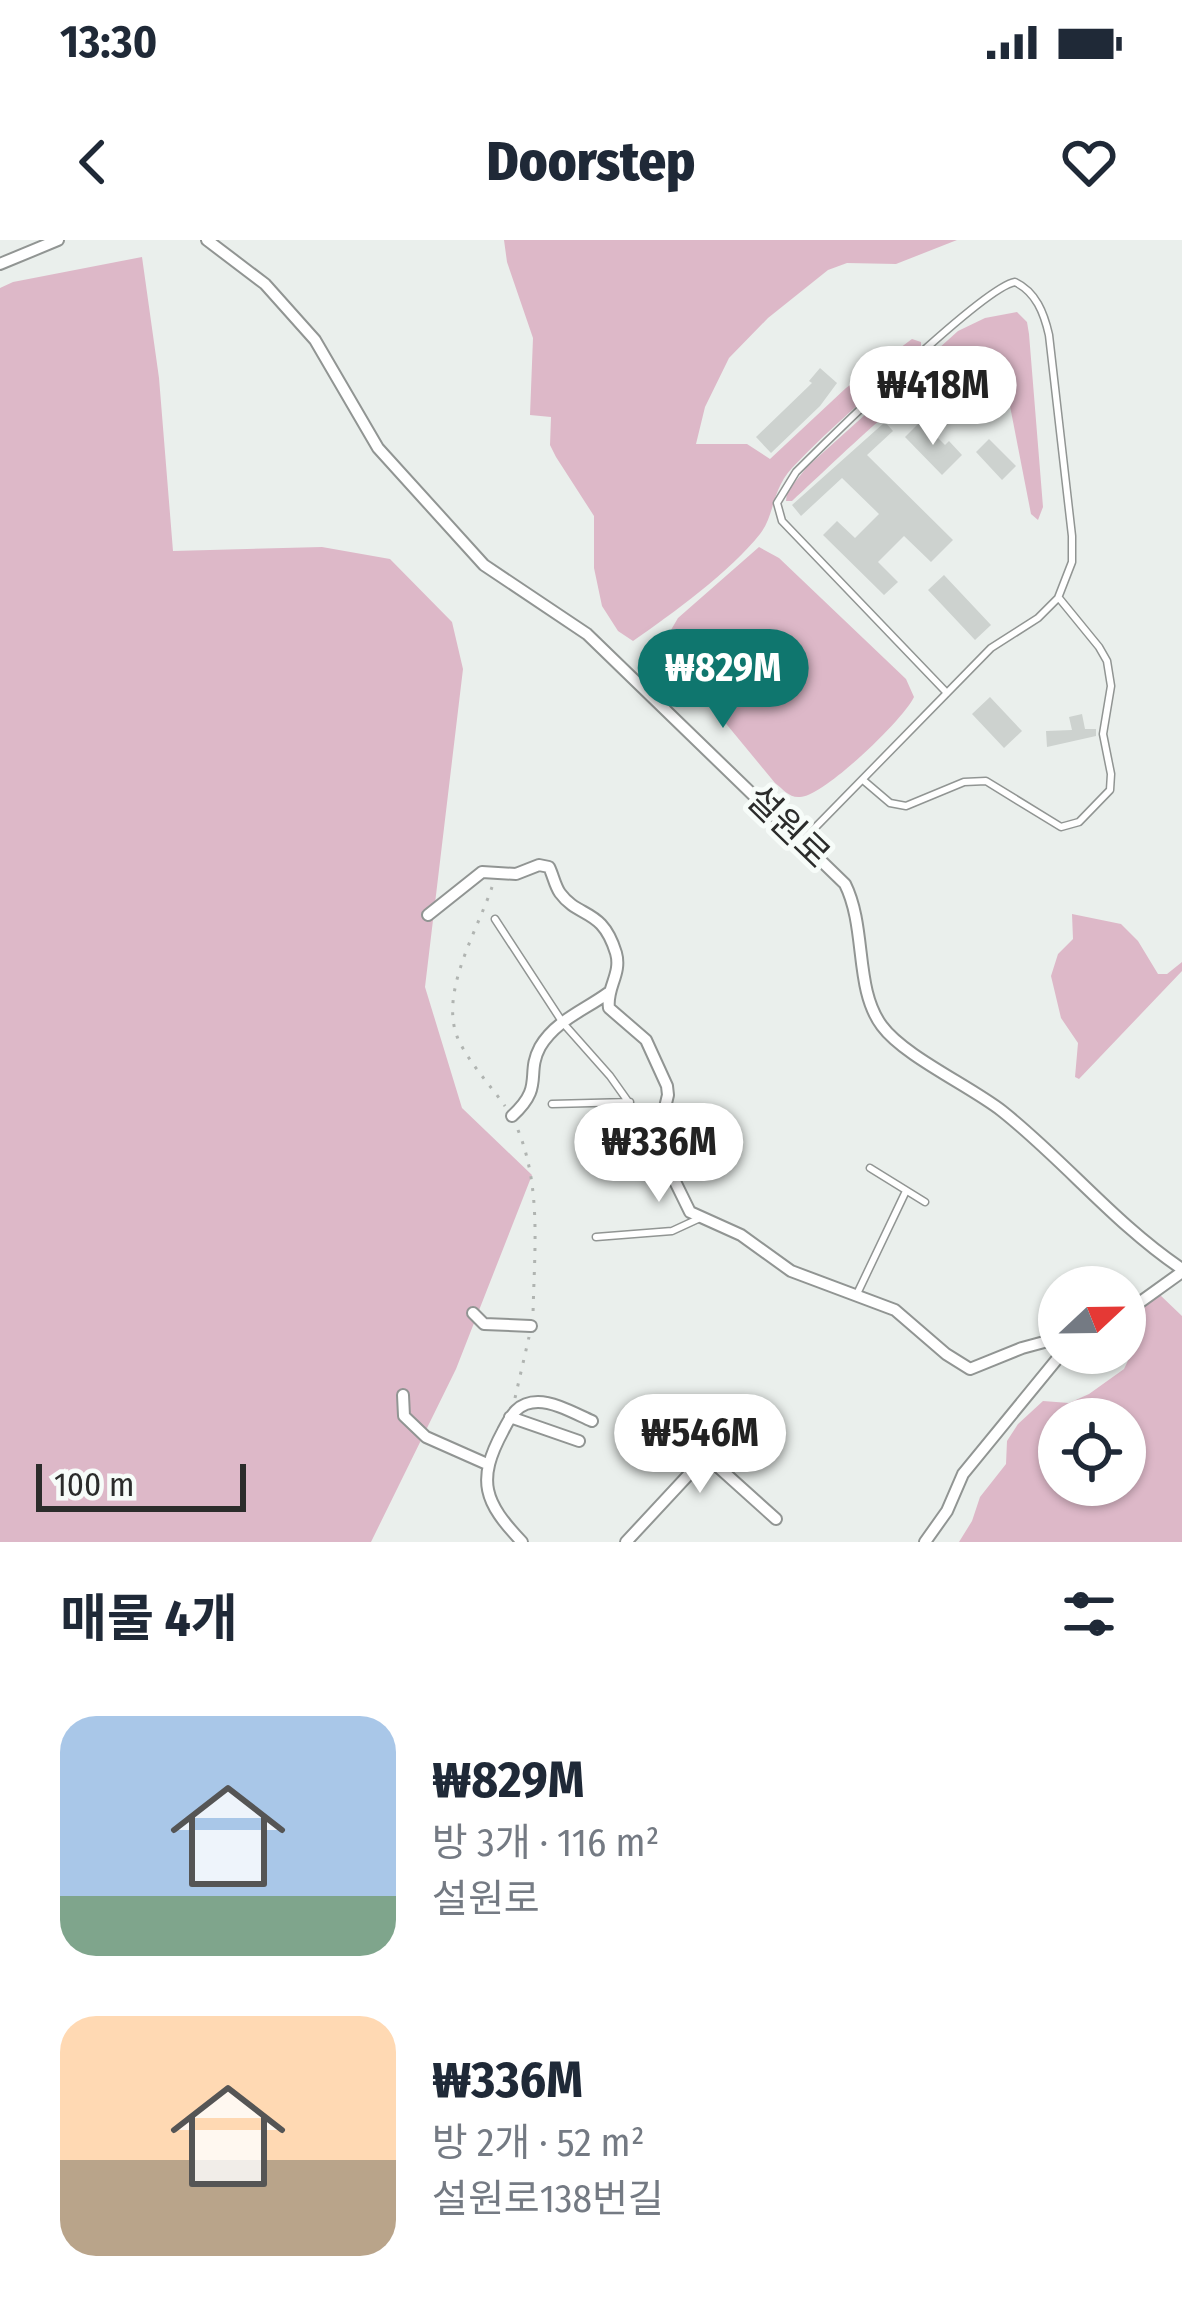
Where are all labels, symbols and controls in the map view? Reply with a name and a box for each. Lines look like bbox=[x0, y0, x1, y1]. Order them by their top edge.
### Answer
text: 13:30 bbox=[60, 15, 157, 69]
icon: back bbox=[60, 129, 126, 195]
icon: heart bbox=[1056, 129, 1122, 195]
text: Doorstep bbox=[487, 130, 695, 194]
pin: ₩418M bbox=[849, 346, 1017, 448]
text: ₩418M bbox=[877, 362, 989, 408]
pin: ₩829M bbox=[639, 629, 807, 731]
text: ₩829M bbox=[665, 645, 781, 691]
street label: 설원로 bbox=[737, 777, 839, 877]
pin: ₩336M bbox=[575, 1103, 743, 1205]
text: ₩336M bbox=[601, 1119, 717, 1165]
north arrow bbox=[1038, 1266, 1146, 1374]
map controls bbox=[1038, 1266, 1146, 1506]
pin: ₩546M bbox=[616, 1394, 784, 1496]
button: locate bbox=[1038, 1398, 1146, 1506]
text: ₩546M bbox=[641, 1410, 759, 1456]
scale bar bbox=[36, 1458, 246, 1511]
text: 100 m bbox=[54, 1465, 134, 1505]
icon: filters bbox=[1056, 1581, 1122, 1647]
text: 매물 4개 bbox=[60, 1588, 238, 1650]
text: ₩829M bbox=[432, 1749, 585, 1811]
icon: home bbox=[156, 1764, 300, 1908]
text: 방 3개 · 116 m² bbox=[432, 1820, 659, 1866]
text: 설원로 bbox=[432, 1876, 540, 1922]
text: ₩336M bbox=[432, 2049, 583, 2111]
icon: home bbox=[156, 2064, 300, 2208]
text: 방 2개 · 52 m² bbox=[432, 2120, 645, 2166]
text: 설원로138번길 bbox=[432, 2176, 664, 2222]

